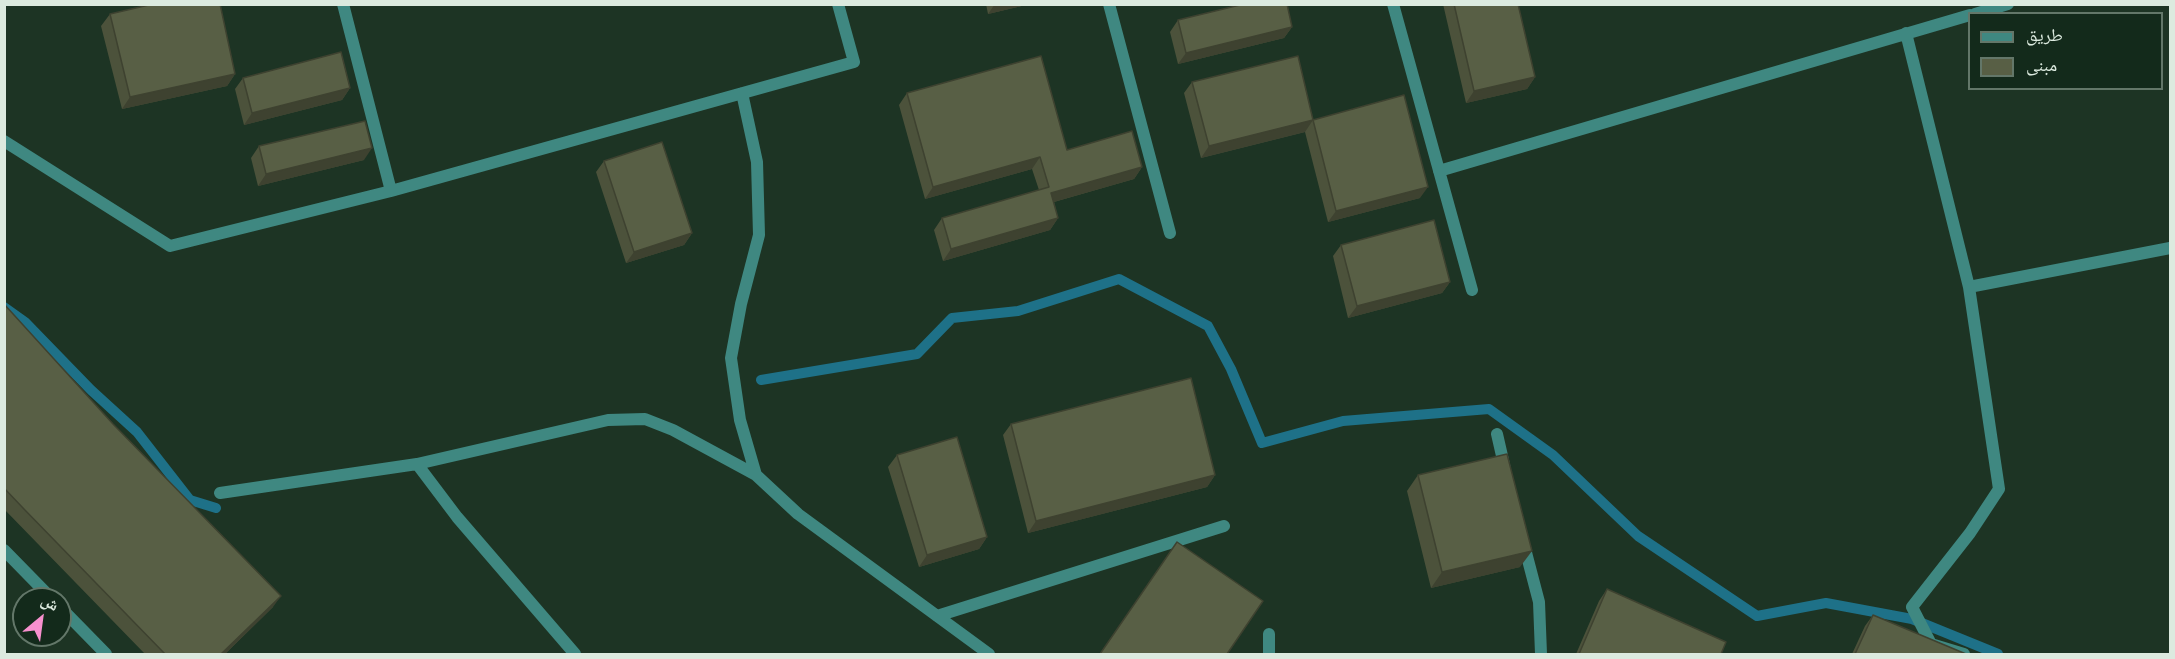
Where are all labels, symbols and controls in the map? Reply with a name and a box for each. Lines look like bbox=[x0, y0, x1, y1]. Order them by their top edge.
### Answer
legend bbox=[1968, 12, 2163, 90]
text: طريق bbox=[2026, 22, 2063, 48]
text: مبنى bbox=[2026, 52, 2057, 78]
north arrow bbox=[12, 587, 72, 647]
text: ش bbox=[37, 588, 63, 617]

